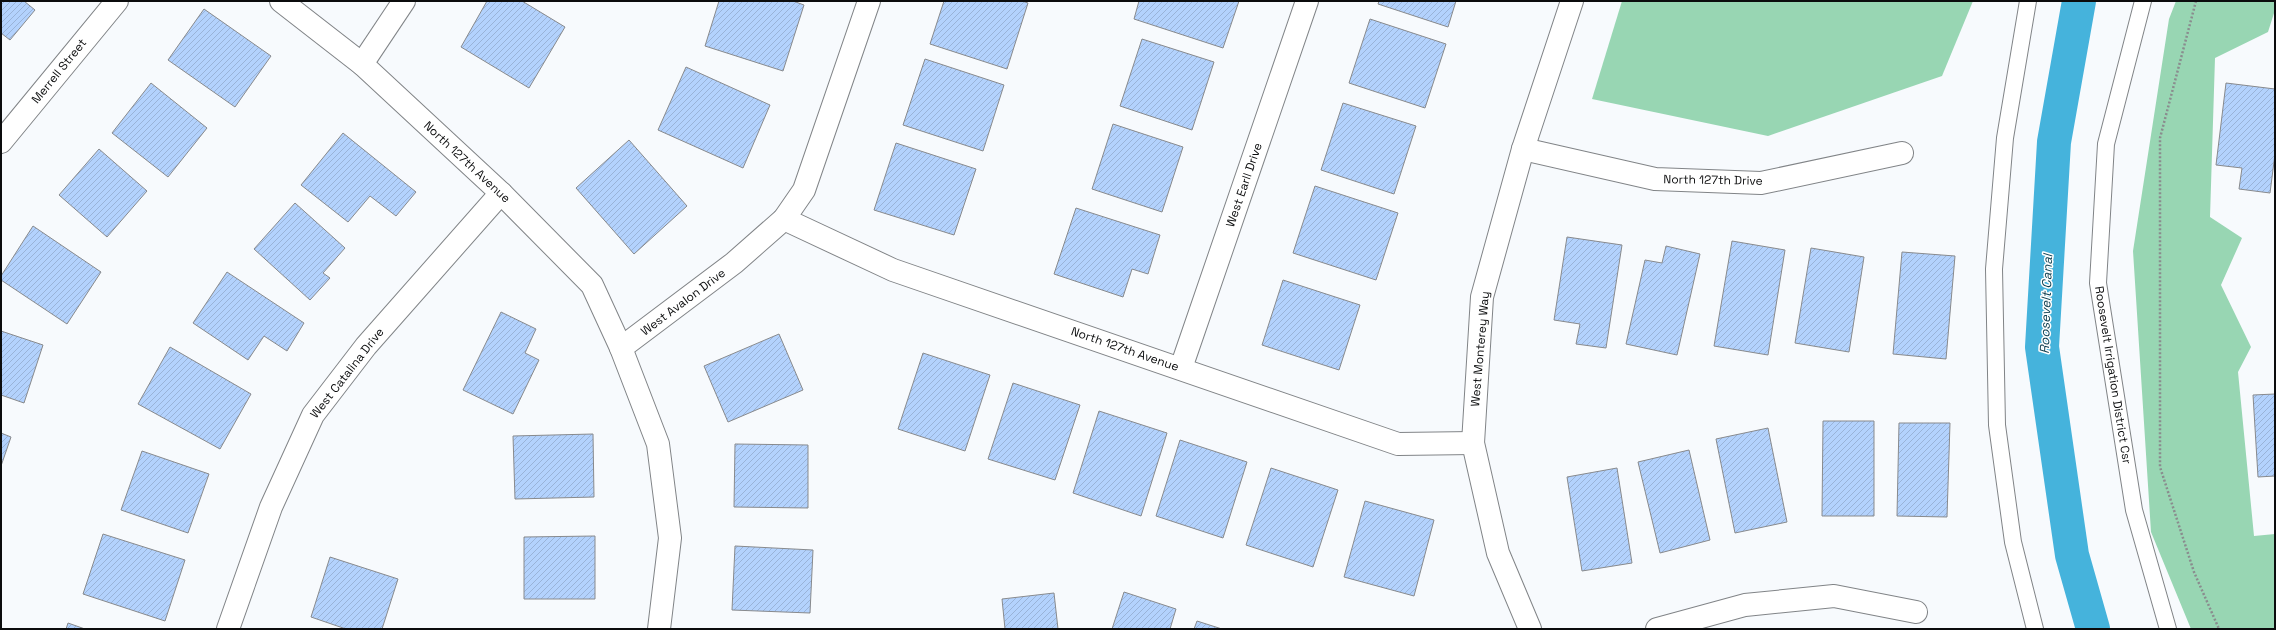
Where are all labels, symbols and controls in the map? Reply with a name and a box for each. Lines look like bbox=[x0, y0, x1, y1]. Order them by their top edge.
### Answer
street label: Merrell Street bbox=[28, 35, 90, 107]
street label: North 127th Avenue bbox=[420, 118, 514, 206]
street label: West Earll Drive bbox=[1222, 141, 1266, 229]
street label: North 127th Drive bbox=[1663, 171, 1763, 189]
water label: Roosevelt Canal bbox=[2036, 252, 2056, 354]
street label: West Avalon Drive bbox=[637, 265, 729, 339]
street label: Roosevelt Irrigation District Csr bbox=[2091, 285, 2135, 466]
street label: West Monterey Way bbox=[1467, 291, 1493, 407]
street label: North 127th Avenue bbox=[1069, 323, 1181, 375]
street label: West Catalina Drive bbox=[307, 324, 387, 422]

